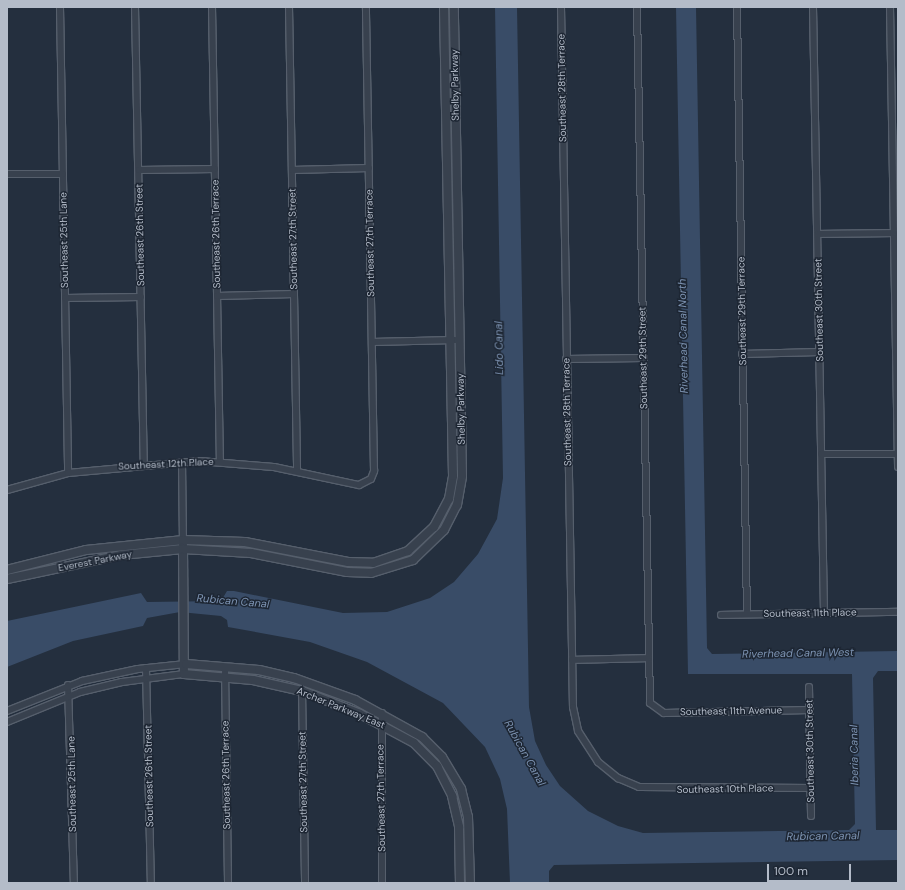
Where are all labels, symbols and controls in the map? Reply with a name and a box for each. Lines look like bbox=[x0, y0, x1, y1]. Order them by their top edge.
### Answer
street label: Southeast 28th Terrace bbox=[555, 34, 569, 142]
street label: Shelby Parkway bbox=[448, 49, 462, 121]
street label: Southeast 26th Terrace bbox=[209, 180, 223, 288]
street label: Southeast 26th Street bbox=[133, 184, 147, 286]
street label: Southeast 27th Street bbox=[286, 188, 300, 290]
street label: Southeast 27th Terrace bbox=[363, 189, 377, 297]
street label: Southeast 25th Lane bbox=[57, 192, 71, 288]
street label: Southeast 29th Terrace bbox=[735, 257, 749, 365]
street label: Southeast 30th Street bbox=[812, 258, 826, 362]
water label: Riverhead Canal North bbox=[675, 279, 691, 393]
street label: Southeast 29th Street bbox=[636, 307, 650, 409]
water label: Lido Canal bbox=[492, 321, 506, 375]
street label: Southeast 28th Terrace bbox=[560, 358, 574, 466]
street label: Shelby Parkway bbox=[454, 373, 468, 445]
street label: Southeast 12th Place bbox=[118, 456, 214, 472]
street label: Everest Parkway bbox=[57, 548, 133, 574]
water label: Rubican Canal bbox=[196, 591, 270, 611]
street label: Southeast 11th Place bbox=[763, 606, 857, 620]
water label: Riverhead Canal West bbox=[742, 645, 854, 661]
street label: Archer Parkway East bbox=[295, 685, 387, 731]
street label: Southeast 30th Street bbox=[803, 699, 817, 803]
street label: Southeast 11th Avenue bbox=[680, 704, 782, 718]
water label: Rubican Canal bbox=[502, 718, 548, 788]
street label: Southeast 26th Terrace bbox=[219, 721, 233, 829]
street label: Southeast 26th Street bbox=[142, 725, 156, 827]
water label: Iberia Canal bbox=[847, 725, 861, 785]
street label: Southeast 27th Street bbox=[296, 731, 310, 833]
street label: Southeast 25th Lane bbox=[65, 736, 79, 832]
street label: Southeast 27th Terrace bbox=[374, 744, 388, 852]
street label: Southeast 10th Place bbox=[677, 782, 773, 796]
water label: Rubican Canal bbox=[786, 829, 860, 843]
scale bar bbox=[769, 856, 853, 882]
text: 100 m bbox=[774, 863, 808, 879]

